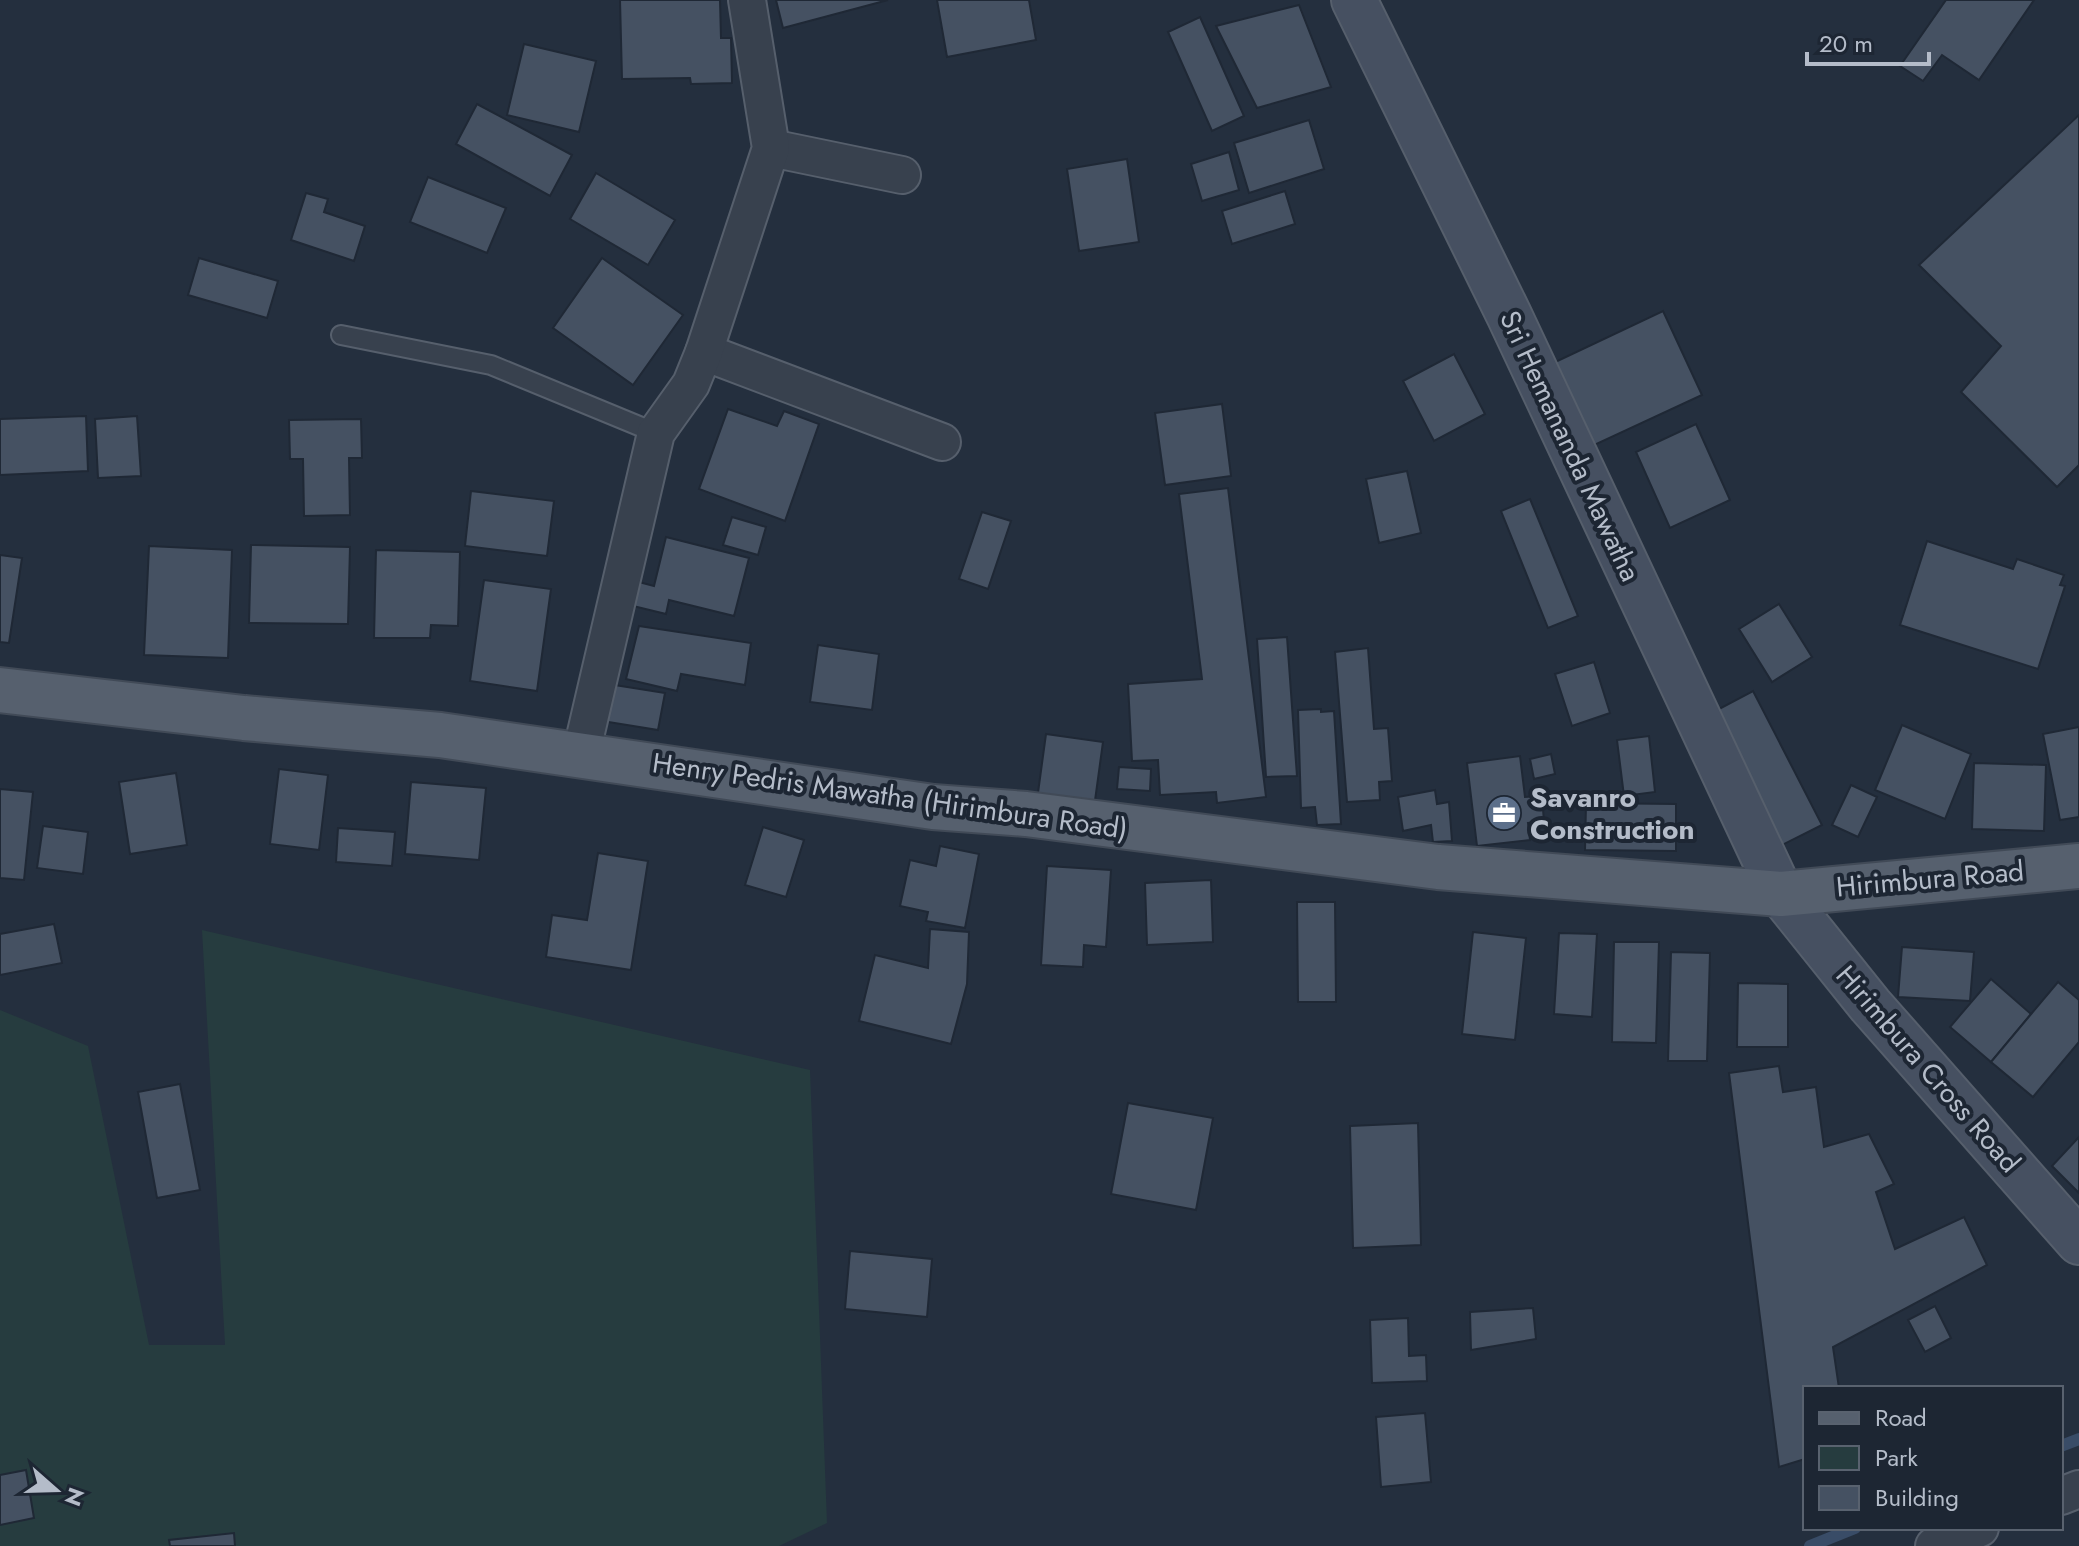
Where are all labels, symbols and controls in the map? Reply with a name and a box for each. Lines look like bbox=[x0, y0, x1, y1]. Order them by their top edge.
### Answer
scale bar bbox=[1807, 16, 1929, 66]
text: 20 m bbox=[1819, 26, 1873, 61]
street label: Sri Hemananda Mawatha bbox=[1489, 304, 1651, 588]
street label: Henry Pedris Mawatha (Hirimbura Road) bbox=[650, 742, 1130, 850]
place label: Savanro Construction bbox=[1530, 777, 1695, 850]
office icon: Savanro Construction bbox=[1485, 794, 1523, 832]
street label: Hirimbura Road bbox=[1834, 850, 2026, 908]
street label: Hirimbura Cross Road bbox=[1826, 956, 2030, 1182]
legend bbox=[1803, 1386, 2063, 1530]
text: Road bbox=[1875, 1400, 1927, 1435]
text: Park bbox=[1875, 1440, 1918, 1475]
north arrow bbox=[16, 1450, 96, 1530]
text: Building bbox=[1875, 1480, 1959, 1515]
text: N bbox=[57, 1483, 93, 1511]

